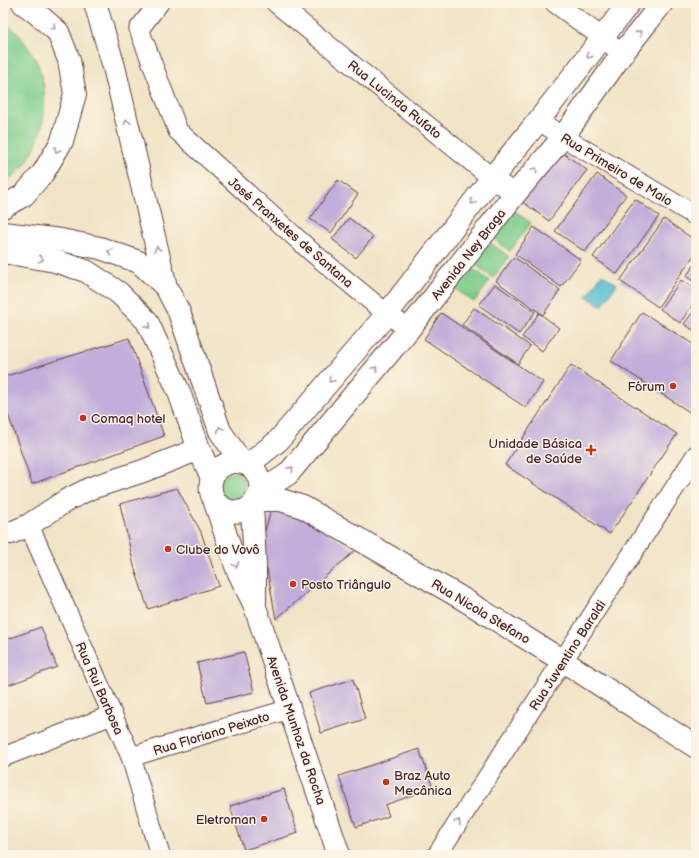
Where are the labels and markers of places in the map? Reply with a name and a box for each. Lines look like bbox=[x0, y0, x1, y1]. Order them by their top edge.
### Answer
place label: Fórum bbox=[628, 379, 665, 395]
marker: Fórum bbox=[668, 381, 678, 391]
place label: Comaq hotel bbox=[91, 411, 166, 427]
marker: Comaq hotel bbox=[78, 413, 88, 423]
place label: Unidade Básica de Saúde bbox=[489, 436, 582, 467]
marker: Unidade Básica de Saúde bbox=[585, 444, 597, 456]
place label: Clube do Vovô bbox=[176, 542, 260, 558]
marker: Clube do Vovô bbox=[163, 544, 173, 554]
place label: Posto Triângulo bbox=[301, 577, 391, 593]
marker: Posto Triângulo bbox=[288, 579, 298, 589]
place label: Braz Auto Mecânica bbox=[394, 768, 452, 799]
marker: Braz Auto Mecânica bbox=[381, 777, 391, 787]
place label: Eletroman bbox=[196, 812, 256, 828]
marker: Eletroman bbox=[259, 814, 269, 824]

